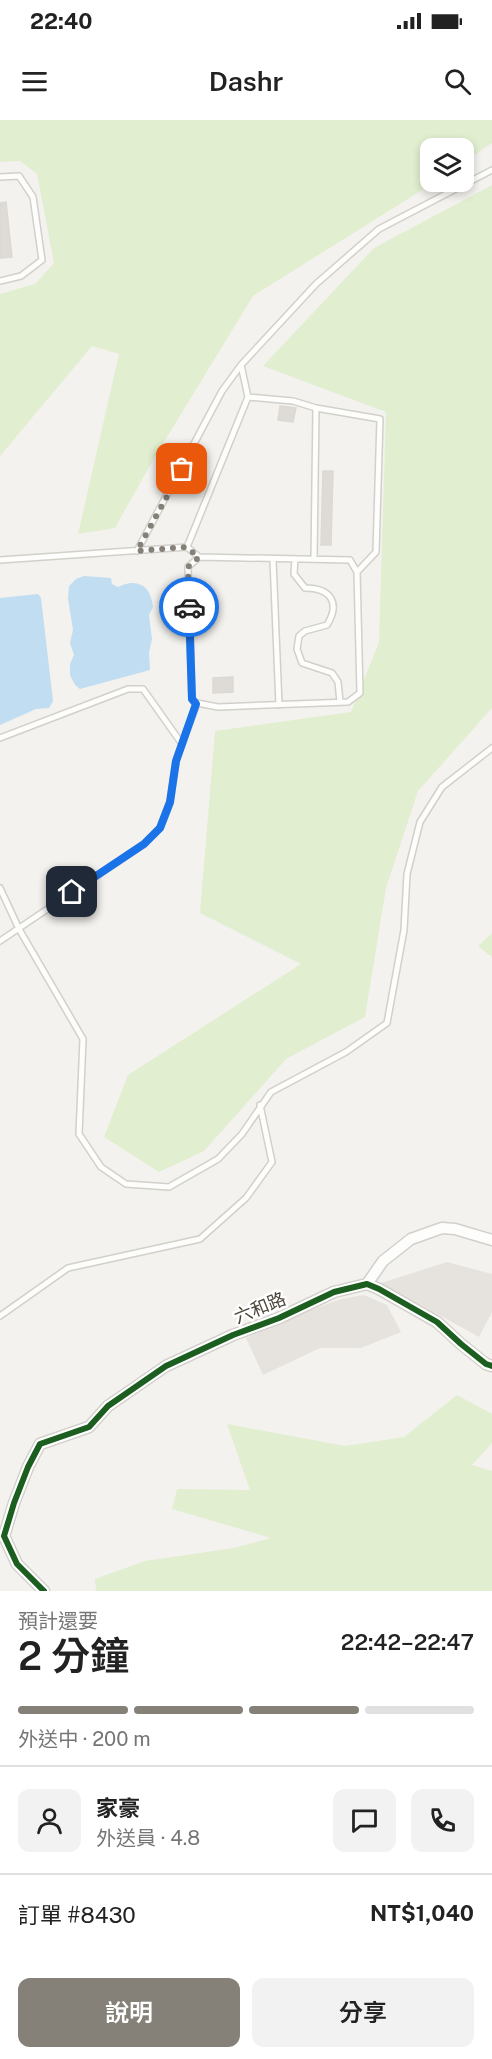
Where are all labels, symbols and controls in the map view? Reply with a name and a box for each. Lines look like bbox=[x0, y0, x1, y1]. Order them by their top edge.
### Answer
text: 22:40 bbox=[30, 8, 92, 34]
icon: menu bbox=[18, 65, 51, 98]
text: Dashr bbox=[209, 65, 283, 97]
icon: search bbox=[441, 65, 474, 98]
map controls bbox=[420, 138, 474, 192]
button: layers bbox=[420, 138, 474, 192]
pin bbox=[156, 443, 207, 494]
icon: bag bbox=[165, 452, 198, 485]
courier bbox=[159, 577, 219, 637]
icon: car bbox=[173, 591, 206, 624]
pin bbox=[46, 866, 97, 917]
icon: home bbox=[55, 875, 88, 908]
street label: 六和路 bbox=[231, 1288, 289, 1327]
text: 預計還要 bbox=[18, 1609, 98, 1633]
text: 22:42–22:47 bbox=[341, 1629, 474, 1655]
text: 2 分鐘 bbox=[18, 1633, 129, 1679]
text: 外送中 · 200 m bbox=[18, 1727, 151, 1751]
button: person bbox=[18, 1789, 81, 1852]
button: chat bbox=[333, 1789, 396, 1852]
button: phone bbox=[411, 1789, 474, 1852]
text: 家豪 bbox=[96, 1795, 140, 1821]
text: 外送員 · 4.8 bbox=[96, 1826, 200, 1850]
text: NT$1,040 bbox=[370, 1900, 474, 1926]
text: 訂單 #8430 bbox=[18, 1902, 136, 1928]
button: 說明 bbox=[18, 1978, 240, 2047]
button: 分享 bbox=[252, 1978, 474, 2047]

